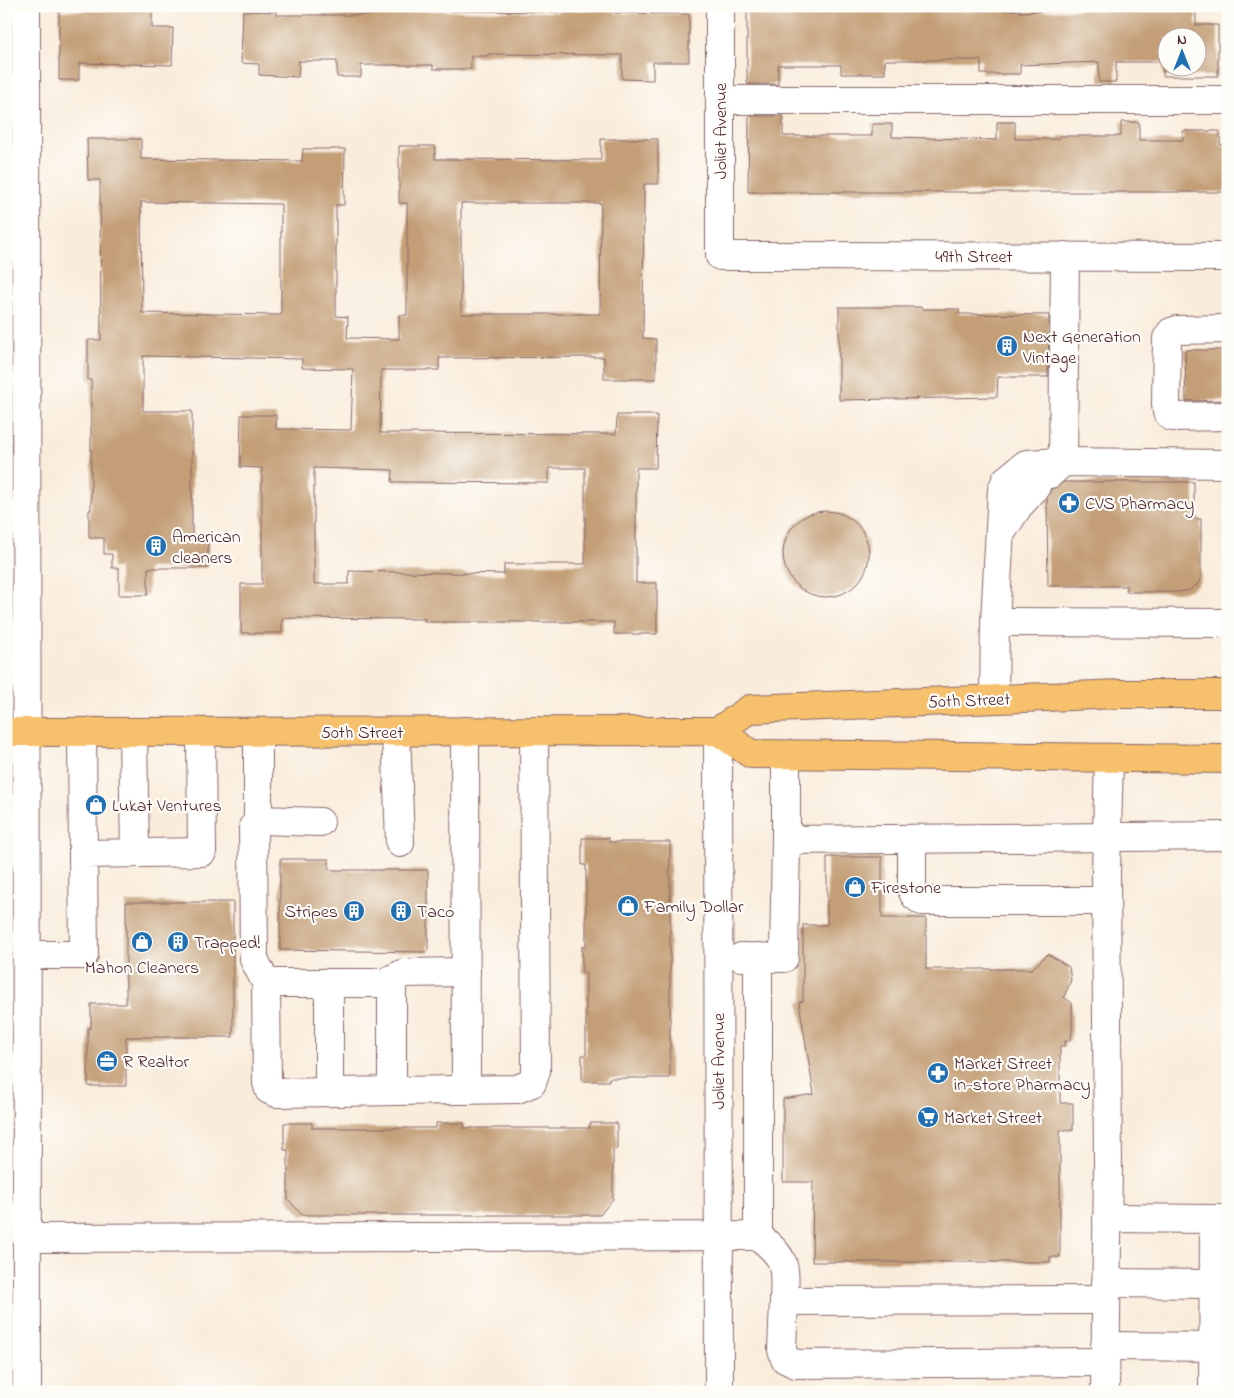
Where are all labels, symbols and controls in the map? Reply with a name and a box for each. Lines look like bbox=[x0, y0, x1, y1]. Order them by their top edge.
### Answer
north arrow bbox=[1156, 28, 1206, 78]
text: N bbox=[1177, 30, 1187, 51]
street label: Joliet Avenue bbox=[709, 82, 735, 179]
street label: 49th Street bbox=[935, 245, 1013, 271]
place label: Next Generation Vintage bbox=[1022, 325, 1141, 373]
building icon: Next Generation Vintage bbox=[995, 334, 1019, 358]
pharmacy icon: CVS Pharmacy bbox=[1057, 491, 1081, 515]
place label: CVS Pharmacy bbox=[1085, 492, 1194, 518]
place label: American cleaners bbox=[172, 525, 241, 572]
building icon: American cleaners bbox=[144, 534, 168, 558]
street label: 50th Street bbox=[927, 688, 1011, 716]
street label: 50th Street bbox=[321, 721, 403, 747]
shop icon: Lukat Ventures bbox=[84, 793, 108, 817]
place label: Lukat Ventures bbox=[112, 794, 222, 820]
shop icon: Firestone bbox=[843, 875, 867, 899]
place label: Firestone bbox=[870, 876, 942, 902]
shop icon: Family Dollar bbox=[616, 894, 640, 918]
place label: Family Dollar bbox=[643, 895, 744, 921]
building icon: Stripes bbox=[342, 899, 366, 923]
building icon: Taco bbox=[389, 899, 413, 923]
place label: Stripes bbox=[285, 900, 338, 926]
place label: Taco bbox=[417, 900, 454, 926]
shop icon: Mahon Cleaners bbox=[130, 930, 154, 954]
building icon: Trapped! bbox=[166, 930, 190, 954]
place label: Trapped! bbox=[194, 931, 260, 957]
place label: Mahon Cleaners bbox=[85, 956, 199, 982]
street label: Joliet Avenue bbox=[707, 1012, 733, 1109]
office icon: R Realtor bbox=[95, 1049, 119, 1073]
place label: R Realtor bbox=[123, 1050, 190, 1076]
place label: Market Street in-store Pharmacy bbox=[954, 1052, 1090, 1099]
pharmacy icon: Market Street in-store Pharmacy bbox=[926, 1061, 950, 1085]
supermarket icon: Market Street bbox=[916, 1105, 940, 1129]
place label: Market Street bbox=[944, 1106, 1042, 1132]

